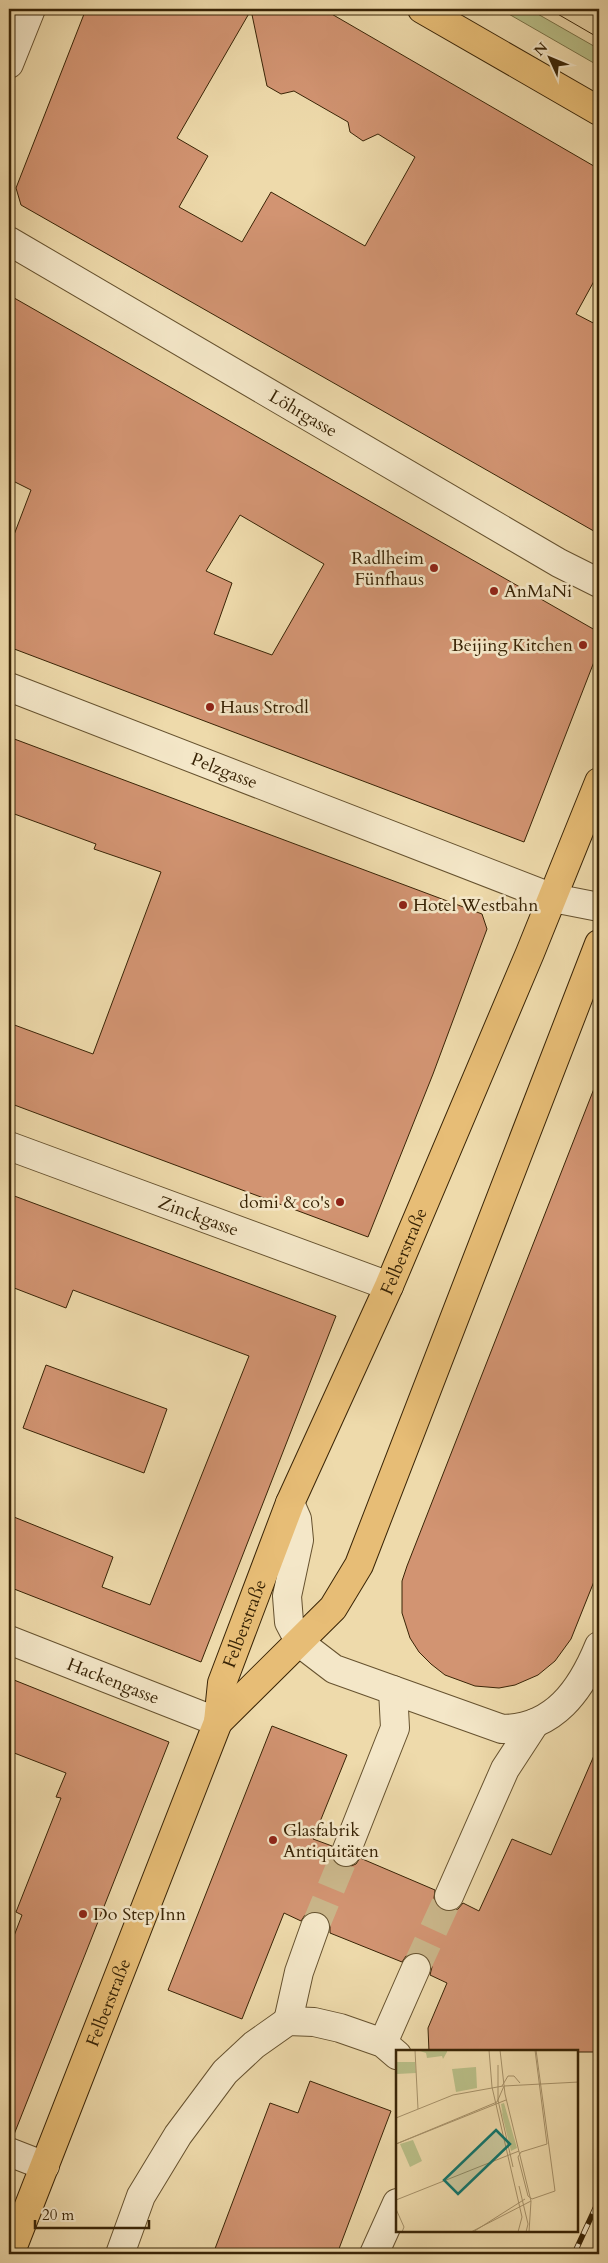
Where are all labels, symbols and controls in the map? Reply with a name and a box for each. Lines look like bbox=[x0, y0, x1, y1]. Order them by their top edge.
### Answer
north arrow bbox=[526, 32, 576, 82]
text: N bbox=[530, 38, 552, 60]
street label: Löhrgasse bbox=[264, 384, 342, 444]
place label: Radlheim Fünfhaus bbox=[351, 546, 425, 592]
marker: Radlheim Fünfhaus bbox=[428, 562, 440, 574]
place label: AnMaNi bbox=[504, 579, 572, 604]
marker: AnMaNi bbox=[488, 585, 500, 597]
place label: Beijing Kitchen bbox=[452, 633, 574, 658]
marker: Beijing Kitchen bbox=[577, 639, 589, 651]
place label: Haus Strodl bbox=[220, 695, 309, 720]
marker: Haus Strodl bbox=[204, 701, 216, 713]
street label: Pelzgasse bbox=[187, 747, 261, 795]
place label: Hotel Westbahn bbox=[413, 893, 539, 918]
marker: Hotel Westbahn bbox=[397, 899, 409, 911]
street label: Zinckgasse bbox=[155, 1190, 242, 1243]
place label: domi & co's bbox=[239, 1190, 330, 1215]
marker: domi & co's bbox=[334, 1196, 346, 1208]
street label: Felberstraße bbox=[375, 1204, 434, 1299]
street label: Felberstraße bbox=[217, 1576, 273, 1671]
street label: Hackengasse bbox=[63, 1652, 163, 1711]
place label: Glasfabrik Antiquitäten bbox=[283, 1818, 380, 1864]
marker: Glasfabrik Antiquitäten bbox=[267, 1834, 279, 1846]
place label: Do Step Inn bbox=[93, 1902, 187, 1927]
marker: Do Step Inn bbox=[77, 1908, 89, 1920]
street label: Felberstraße bbox=[80, 1955, 137, 2050]
inset map bbox=[396, 2050, 578, 2233]
scale bar bbox=[35, 2198, 149, 2230]
text: 20 m bbox=[42, 2205, 74, 2225]

